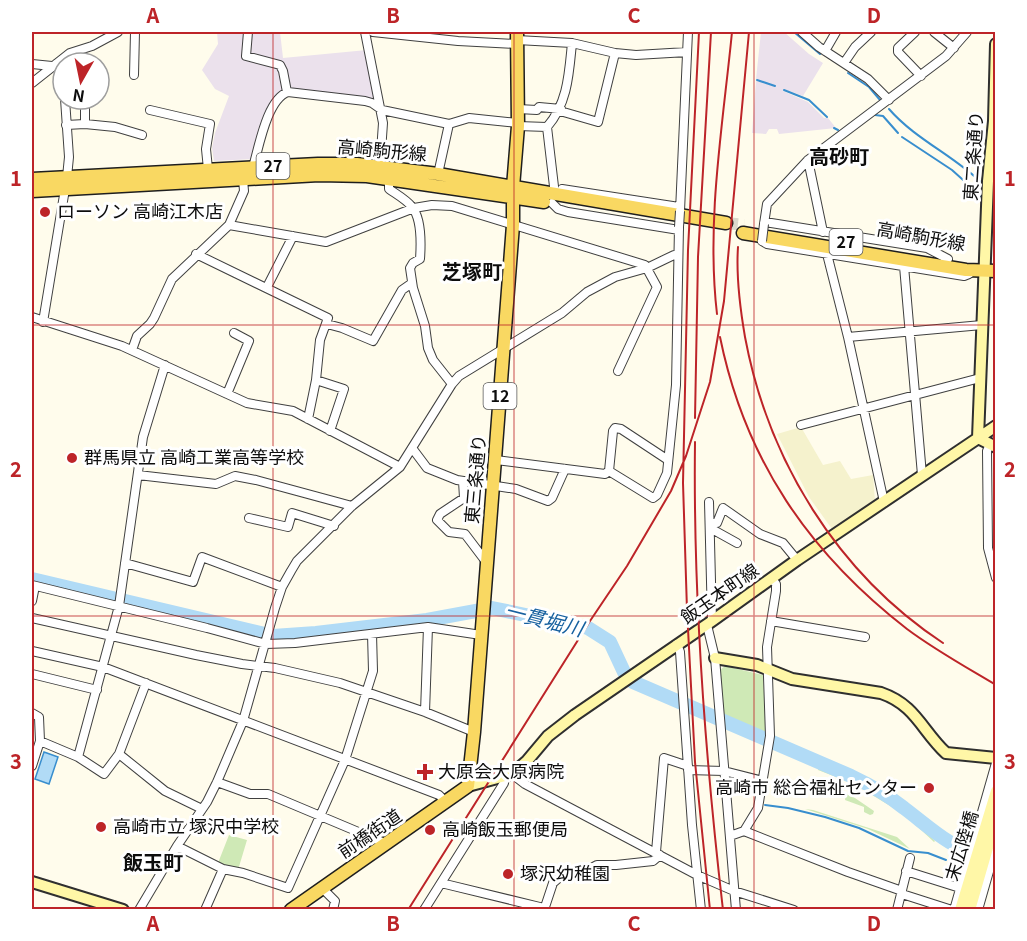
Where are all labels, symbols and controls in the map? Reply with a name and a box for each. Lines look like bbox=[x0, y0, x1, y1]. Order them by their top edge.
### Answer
text: A bbox=[146, 0, 160, 29]
text: B bbox=[386, 0, 400, 29]
text: C bbox=[627, 0, 641, 29]
text: D bbox=[867, 0, 881, 29]
north arrow bbox=[51, 51, 111, 111]
text: N bbox=[71, 84, 86, 110]
street label: 東二条通り bbox=[956, 110, 988, 202]
street label: 高崎駒形線 bbox=[336, 132, 428, 166]
district label: 高砂町 bbox=[809, 141, 869, 170]
road number: 27 bbox=[256, 153, 290, 179]
text: 1 bbox=[10, 163, 22, 192]
text: 1 bbox=[1004, 163, 1016, 192]
place label: ローソン 高崎江木店 bbox=[57, 197, 223, 223]
marker: ローソン 高崎江木店 bbox=[38, 205, 52, 219]
street label: 高崎駒形線 bbox=[875, 214, 968, 256]
road number: 27 bbox=[830, 229, 862, 255]
district label: 芝塚町 bbox=[442, 256, 502, 285]
road number: 12 bbox=[484, 383, 516, 409]
street label: 東三条通り bbox=[457, 433, 491, 525]
place label: 群馬県立 高崎工業高等学校 bbox=[84, 443, 304, 469]
marker: 群馬県立 高崎工業高等学校 bbox=[65, 451, 79, 465]
text: 2 bbox=[10, 454, 22, 483]
text: 2 bbox=[1004, 454, 1016, 483]
street label: 飯玉本町線 bbox=[675, 556, 763, 629]
water label: 一貫堀川 bbox=[502, 595, 589, 643]
text: 3 bbox=[10, 746, 22, 775]
text: 3 bbox=[1004, 746, 1016, 775]
place label: 大原会大原病院 bbox=[438, 757, 564, 783]
marker: 大原会大原病院 bbox=[416, 763, 434, 781]
place label: 高崎市 総合福祉センター bbox=[715, 773, 917, 799]
marker: 高崎市 総合福祉センター bbox=[922, 781, 936, 795]
street label: 前橋街道 bbox=[332, 801, 406, 863]
street label: 末広陸橋 bbox=[937, 807, 983, 884]
place label: 高崎市立 塚沢中学校 bbox=[113, 812, 279, 838]
place label: 高崎飯玉郵便局 bbox=[442, 815, 568, 841]
marker: 高崎市立 塚沢中学校 bbox=[94, 820, 108, 834]
marker: 高崎飯玉郵便局 bbox=[423, 823, 437, 837]
district label: 飯玉町 bbox=[123, 847, 183, 876]
place label: 塚沢幼稚園 bbox=[520, 859, 610, 885]
marker: 塚沢幼稚園 bbox=[501, 867, 515, 881]
text: A bbox=[146, 908, 160, 937]
text: B bbox=[386, 908, 400, 937]
text: C bbox=[627, 908, 641, 937]
text: D bbox=[867, 908, 881, 937]

